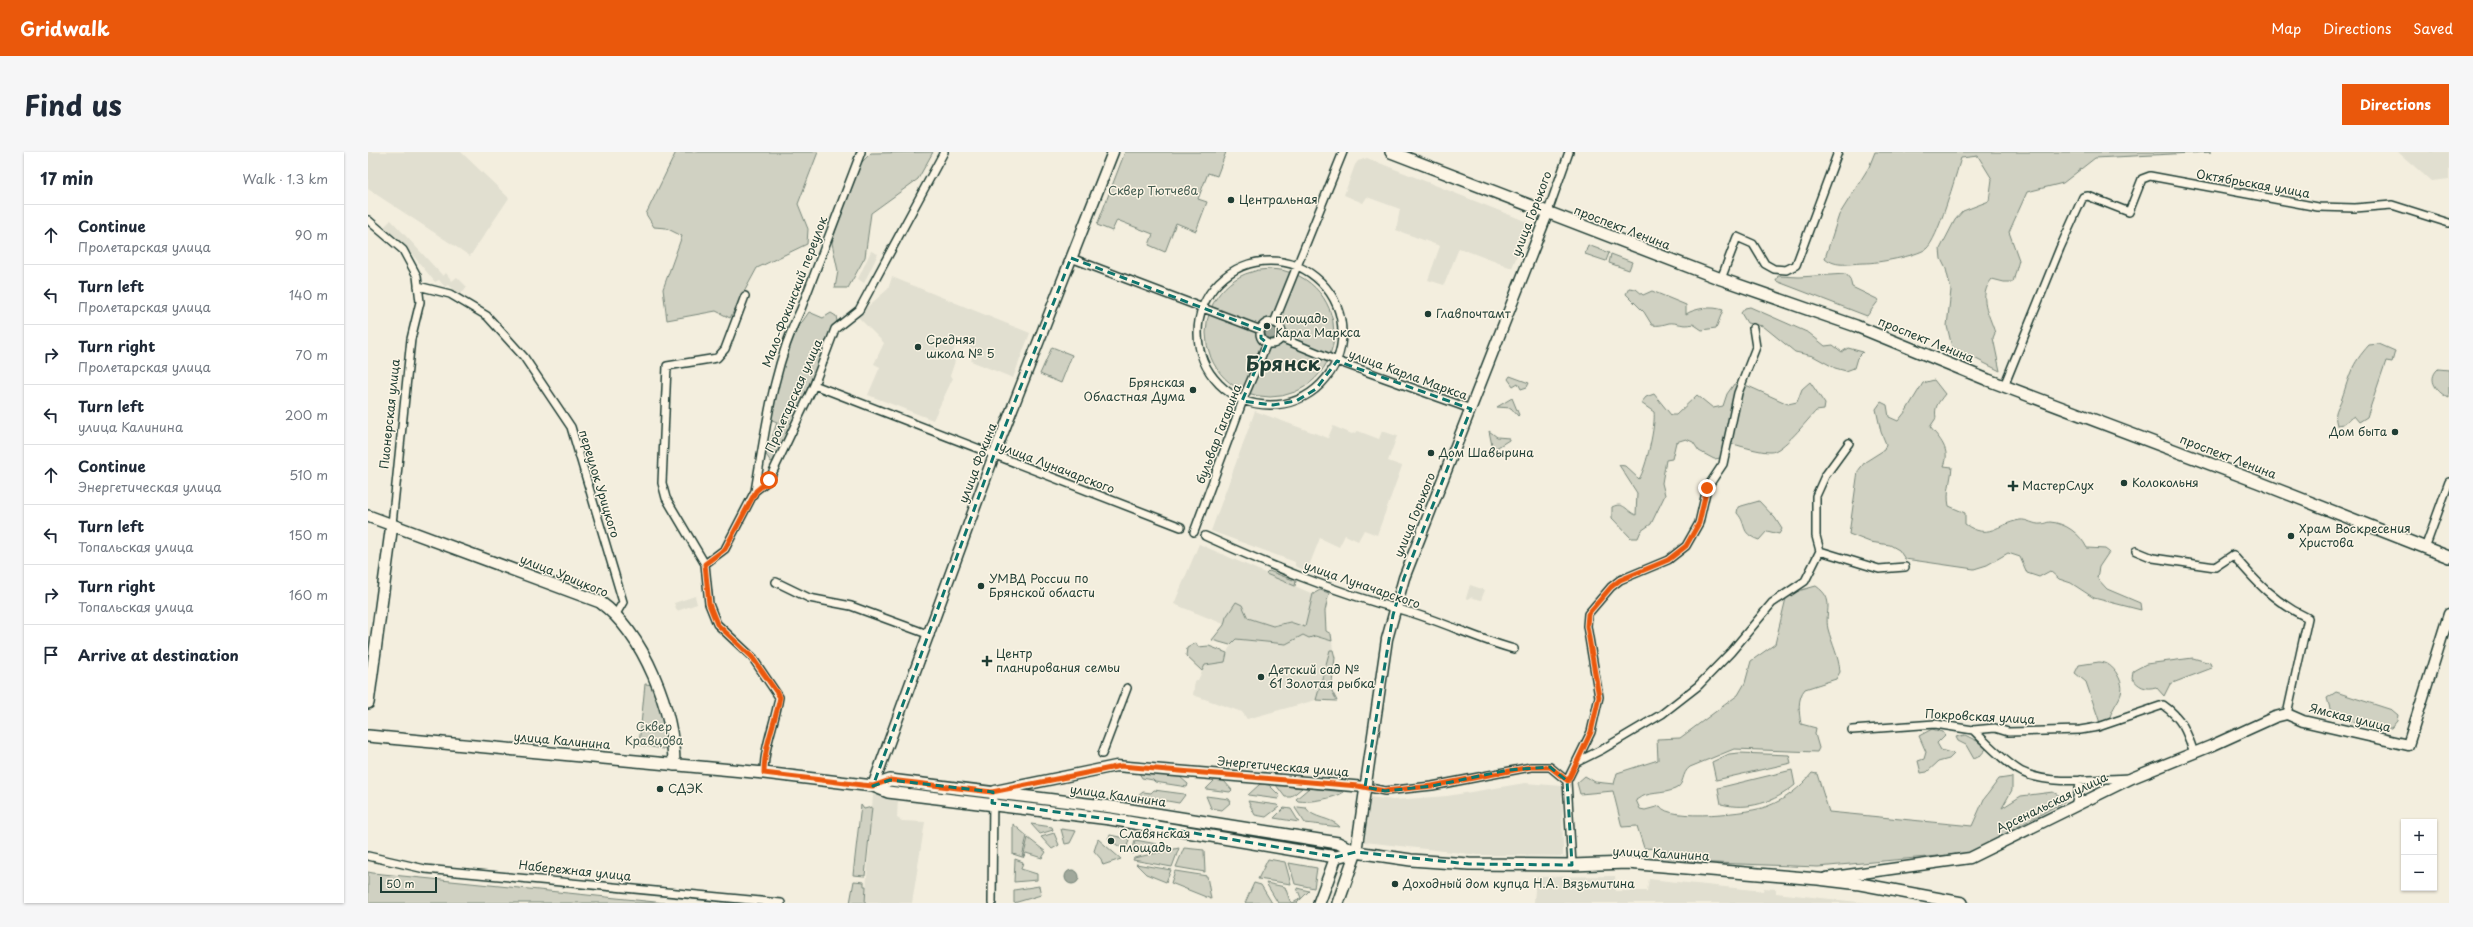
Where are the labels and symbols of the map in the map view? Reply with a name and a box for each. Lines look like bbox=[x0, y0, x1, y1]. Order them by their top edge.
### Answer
street label: Октябрьская улица bbox=[2195, 164, 2312, 202]
street label: улица Горького bbox=[1506, 168, 1556, 259]
park label: Сквер Тютчева bbox=[1108, 181, 1198, 199]
place label: Центральная bbox=[1239, 190, 1318, 208]
marker: Центральная bbox=[1226, 195, 1236, 205]
street label: проспект Ленина bbox=[1571, 200, 1674, 254]
street label: Мало-Фокинский переулок bbox=[757, 213, 832, 370]
place label: Главпочтамт bbox=[1436, 304, 1511, 322]
place label: площадь Карла Маркса bbox=[1275, 309, 1361, 341]
marker: Главпочтамт bbox=[1423, 309, 1433, 319]
street label: проспект Ленина bbox=[1876, 312, 1978, 367]
marker: площадь Карла Маркса bbox=[1262, 321, 1272, 331]
place label: Средняя школа № 5 bbox=[926, 330, 995, 362]
street label: Пролетарская улица bbox=[760, 336, 826, 455]
marker: Средняя школа № 5 bbox=[913, 342, 923, 352]
street label: улица Карла Маркса bbox=[1346, 344, 1471, 404]
district label: Брянск bbox=[1246, 348, 1321, 378]
street label: Пионерская улица bbox=[374, 358, 404, 470]
place label: Брянская Областная Дума bbox=[1084, 373, 1186, 405]
street label: бульвар Гагарина bbox=[1191, 381, 1246, 486]
marker: Брянская Областная Дума bbox=[1188, 385, 1198, 395]
street label: улица Фокина bbox=[954, 420, 1001, 505]
place label: Дом быта bbox=[2328, 422, 2388, 440]
marker: Дом быта bbox=[2390, 427, 2400, 437]
street label: переулок Урицкого bbox=[575, 428, 625, 540]
street label: проспект Ленина bbox=[2177, 429, 2280, 483]
street label: улица Луначарского bbox=[997, 437, 1118, 497]
place label: Дом Шавырина bbox=[1438, 443, 1534, 461]
marker: Дом Шавырина bbox=[1426, 448, 1436, 458]
street label: улица Горького bbox=[1389, 469, 1439, 560]
route start bbox=[760, 471, 778, 489]
place label: Колокольня bbox=[2132, 473, 2199, 491]
place label: МастерСлух bbox=[2022, 476, 2094, 494]
marker: Колокольня bbox=[2119, 478, 2129, 488]
route end bbox=[1698, 479, 1716, 497]
marker: МастерСлух bbox=[2007, 480, 2019, 492]
place label: Храм Воскресения Христова bbox=[2299, 519, 2411, 551]
marker: Храм Воскресения Христова bbox=[2286, 531, 2296, 541]
street label: улица Урицкого bbox=[517, 549, 611, 601]
street label: улица Луначарского bbox=[1302, 556, 1423, 612]
place label: УМВД России по Брянской области bbox=[989, 569, 1095, 601]
marker: УМВД России по Брянской области bbox=[976, 581, 986, 591]
place label: Центр планирования семьи bbox=[996, 644, 1120, 676]
marker: Центр планирования семьи bbox=[981, 655, 993, 667]
place label: Детский сад № 61 Золотая рыбка bbox=[1268, 660, 1375, 692]
marker: Детский сад № 61 Золотая рыбка bbox=[1256, 672, 1266, 682]
street label: Ямская улица bbox=[2307, 698, 2393, 736]
street label: Покровская улица bbox=[1925, 704, 2036, 728]
park label: Сквер Кравцова bbox=[625, 717, 684, 749]
street label: улица Калинина bbox=[513, 727, 612, 753]
street label: Энергетическая улица bbox=[1216, 751, 1350, 781]
street label: Арсенальская улица bbox=[1993, 767, 2111, 837]
place label: СДЭК bbox=[668, 779, 703, 797]
street label: улица Калинина bbox=[1069, 779, 1168, 811]
marker: СДЭК bbox=[655, 784, 665, 794]
place label: Славянская площадь bbox=[1119, 824, 1190, 856]
marker: Славянская площадь bbox=[1106, 836, 1116, 846]
street label: улица Калинина bbox=[1612, 841, 1710, 865]
street label: Набережная улица bbox=[518, 855, 633, 885]
place label: Доходный дом купца Н.А. Вязьмитина bbox=[1402, 874, 1635, 892]
scale bar bbox=[380, 875, 437, 894]
marker: Доходный дом купца Н.А. Вязьмитина bbox=[1390, 879, 1400, 889]

